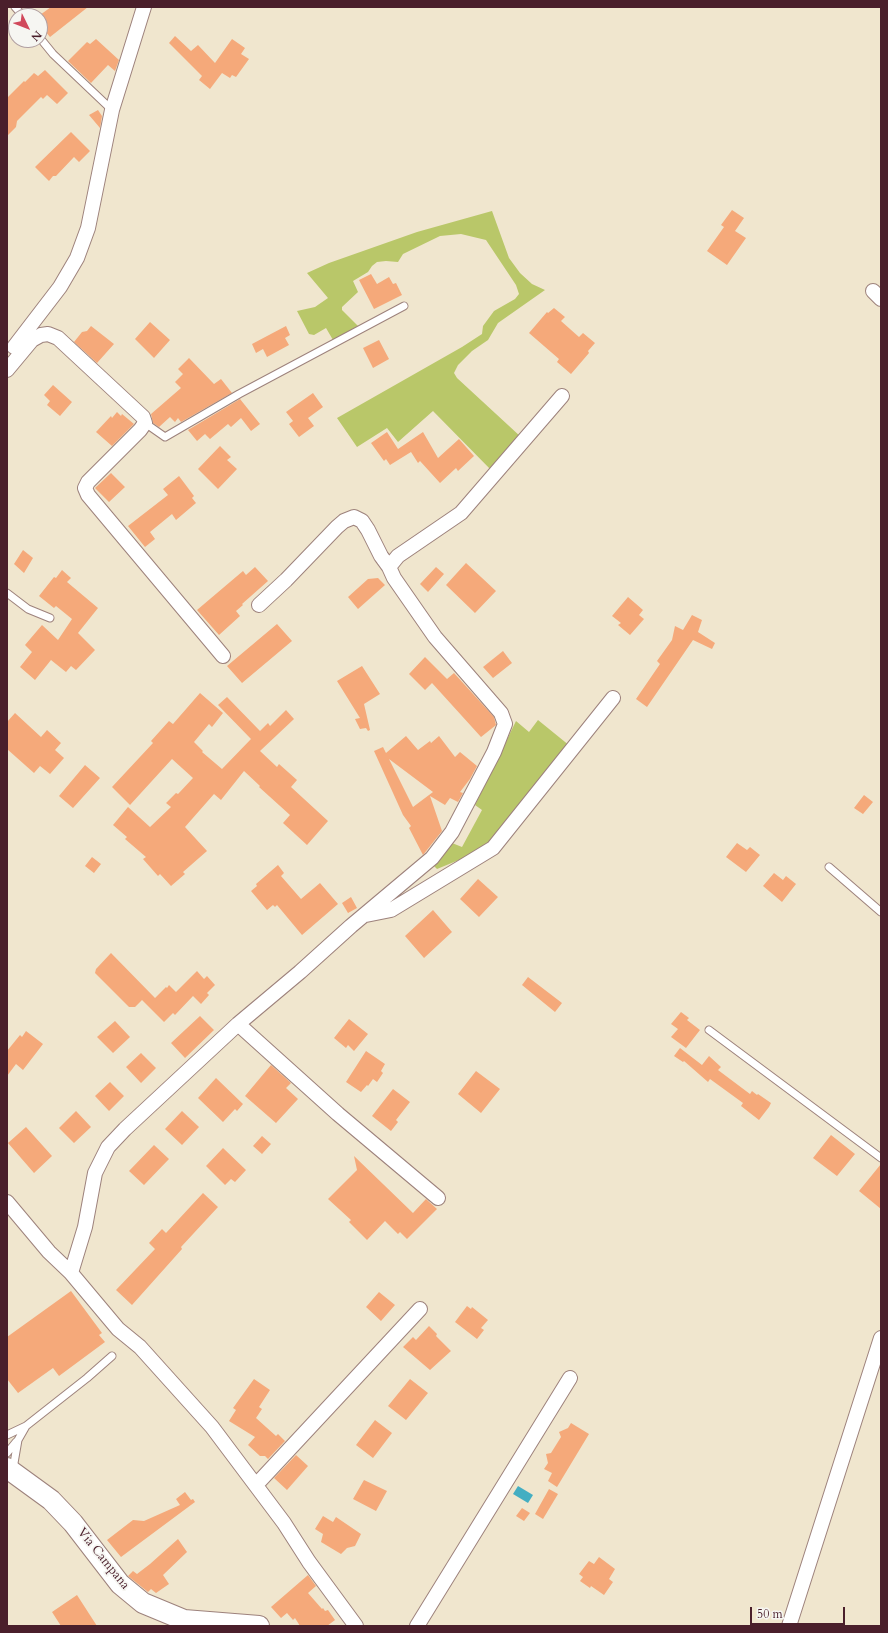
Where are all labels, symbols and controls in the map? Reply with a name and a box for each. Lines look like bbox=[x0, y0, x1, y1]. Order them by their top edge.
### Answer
north arrow bbox=[8, 8, 48, 48]
text: N bbox=[28, 27, 45, 44]
street label: Via Campana bbox=[74, 1525, 132, 1593]
scale bar bbox=[752, 1599, 847, 1625]
text: 50 m bbox=[757, 1606, 783, 1622]

